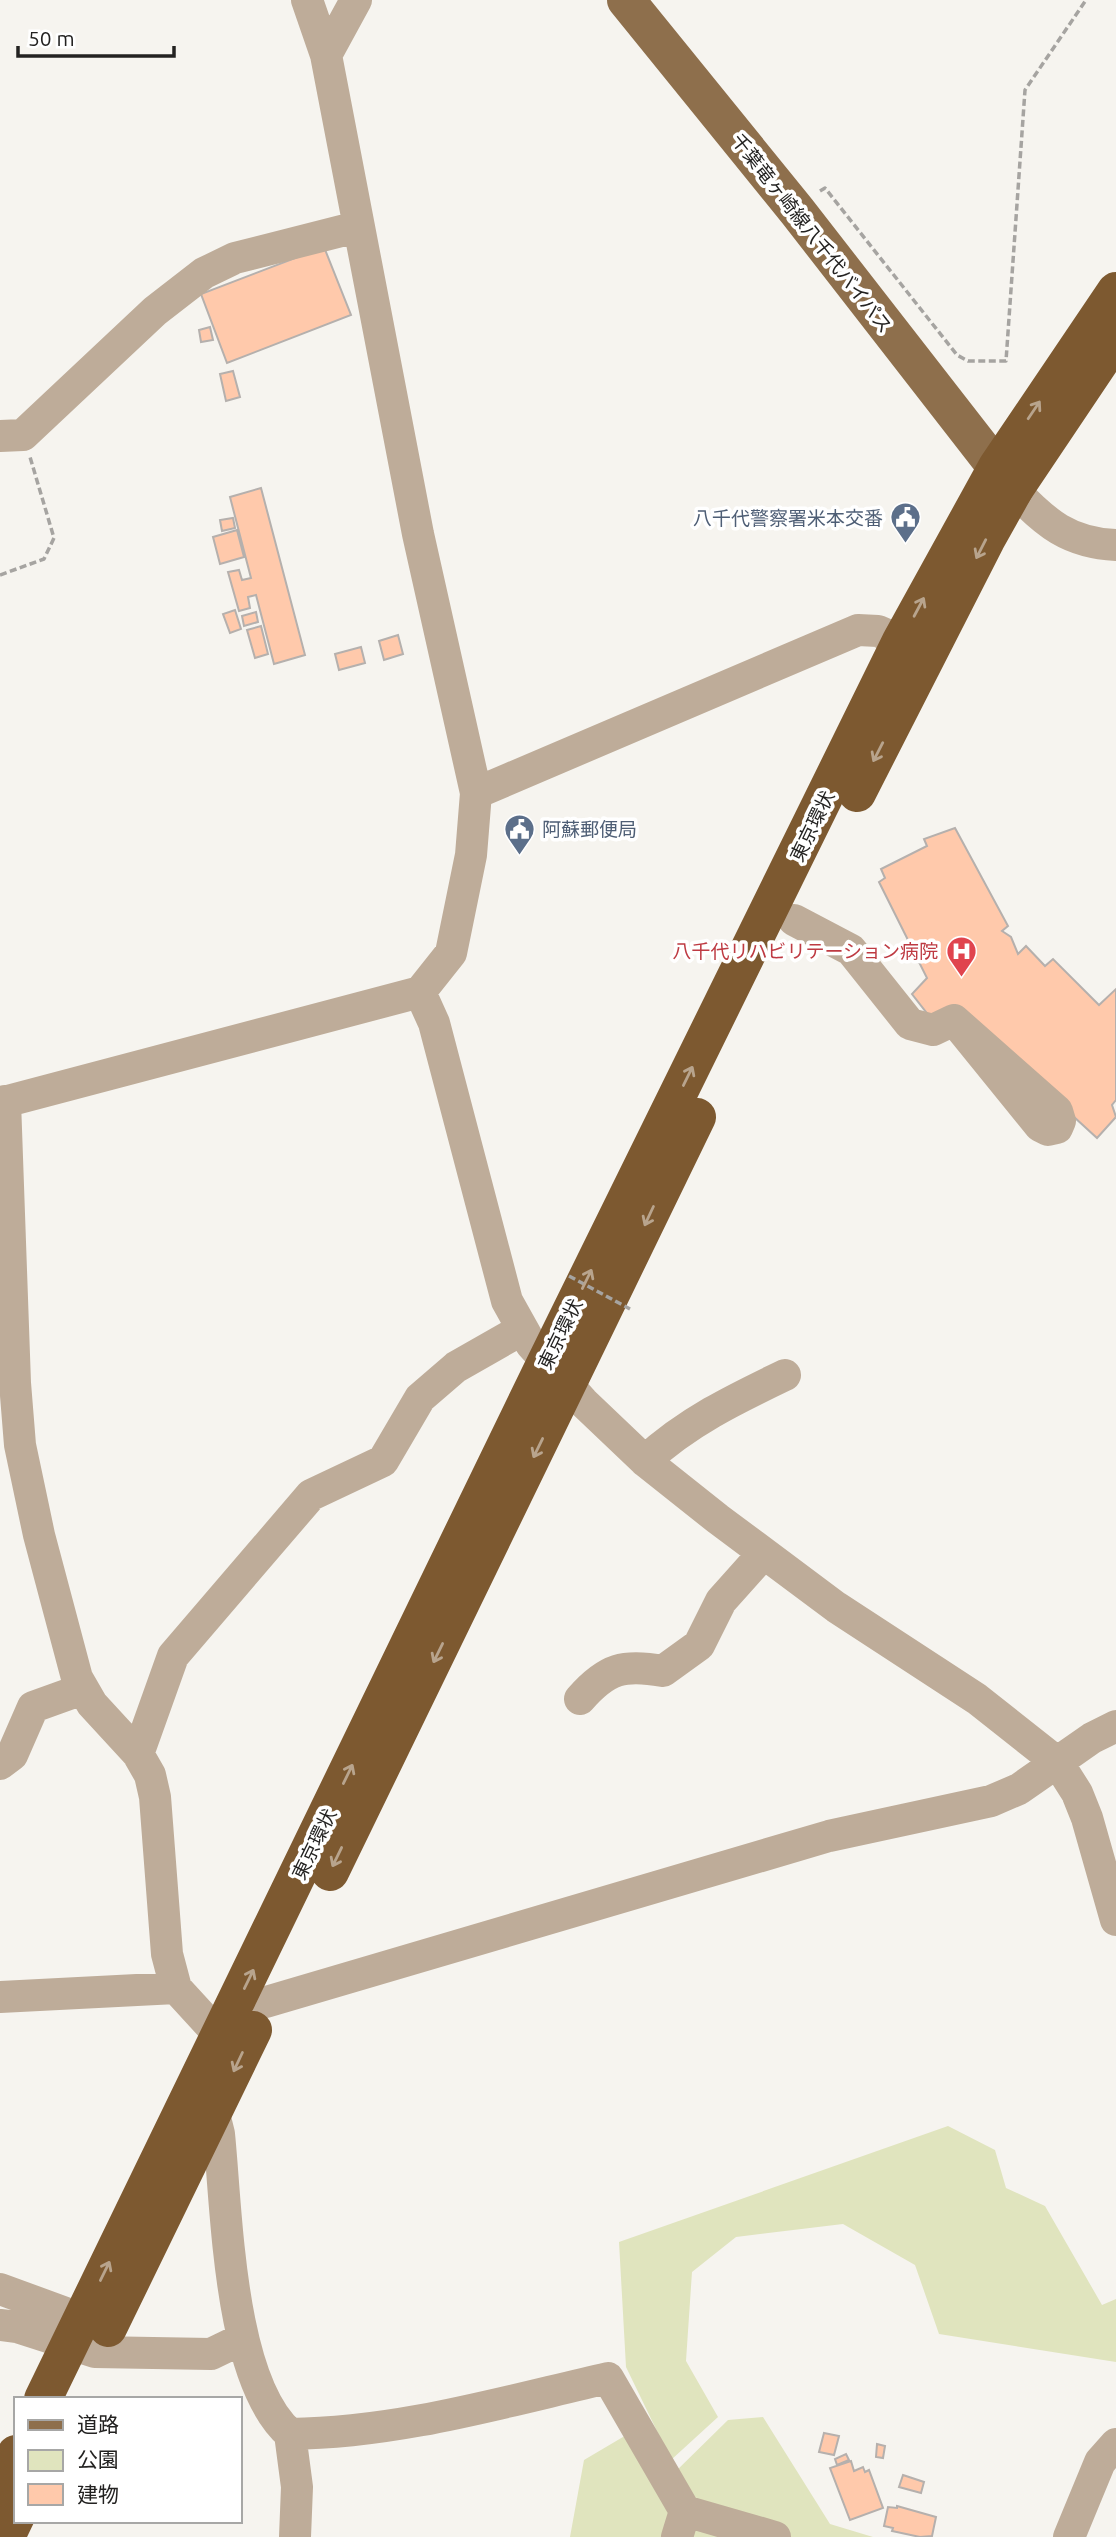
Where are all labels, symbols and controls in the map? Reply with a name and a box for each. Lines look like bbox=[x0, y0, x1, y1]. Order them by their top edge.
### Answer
scale bar bbox=[18, 14, 173, 58]
text: 50 m bbox=[28, 26, 75, 50]
street label: 千葉竜ヶ崎線八千代バイパス bbox=[727, 129, 897, 337]
one-way arrow bbox=[1027, 400, 1041, 420]
public building icon: 八千代警察署米本交番 bbox=[889, 501, 923, 545]
place label: 八千代警察署米本交番 bbox=[693, 507, 883, 529]
one-way arrow bbox=[974, 539, 988, 559]
one-way arrow bbox=[913, 597, 927, 618]
one-way arrow bbox=[870, 741, 884, 762]
street label: 東京環状 bbox=[785, 787, 839, 865]
public building icon: 阿蘇郵便局 bbox=[502, 812, 536, 856]
place label: 阿蘇郵便局 bbox=[542, 818, 637, 840]
hospital icon: 八千代リハビリテーション病院 bbox=[944, 934, 978, 978]
place label: 八千代リハビリテーション病院 bbox=[672, 940, 938, 962]
one-way arrow bbox=[681, 1066, 695, 1086]
one-way arrow bbox=[642, 1205, 655, 1226]
one-way arrow bbox=[580, 1269, 594, 1290]
street label: 東京環状 bbox=[533, 1295, 587, 1373]
one-way arrow bbox=[530, 1437, 544, 1458]
one-way arrow bbox=[430, 1642, 444, 1663]
one-way arrow bbox=[341, 1764, 355, 1785]
street label: 東京環状 bbox=[287, 1805, 341, 1883]
one-way arrow bbox=[330, 1846, 344, 1867]
one-way arrow bbox=[242, 1969, 256, 1990]
one-way arrow bbox=[231, 2051, 244, 2072]
one-way arrow bbox=[99, 2262, 113, 2282]
legend bbox=[14, 2397, 242, 2523]
text: 道路 bbox=[77, 2412, 119, 2436]
text: 公園 bbox=[77, 2447, 119, 2471]
text: 建物 bbox=[77, 2482, 119, 2506]

